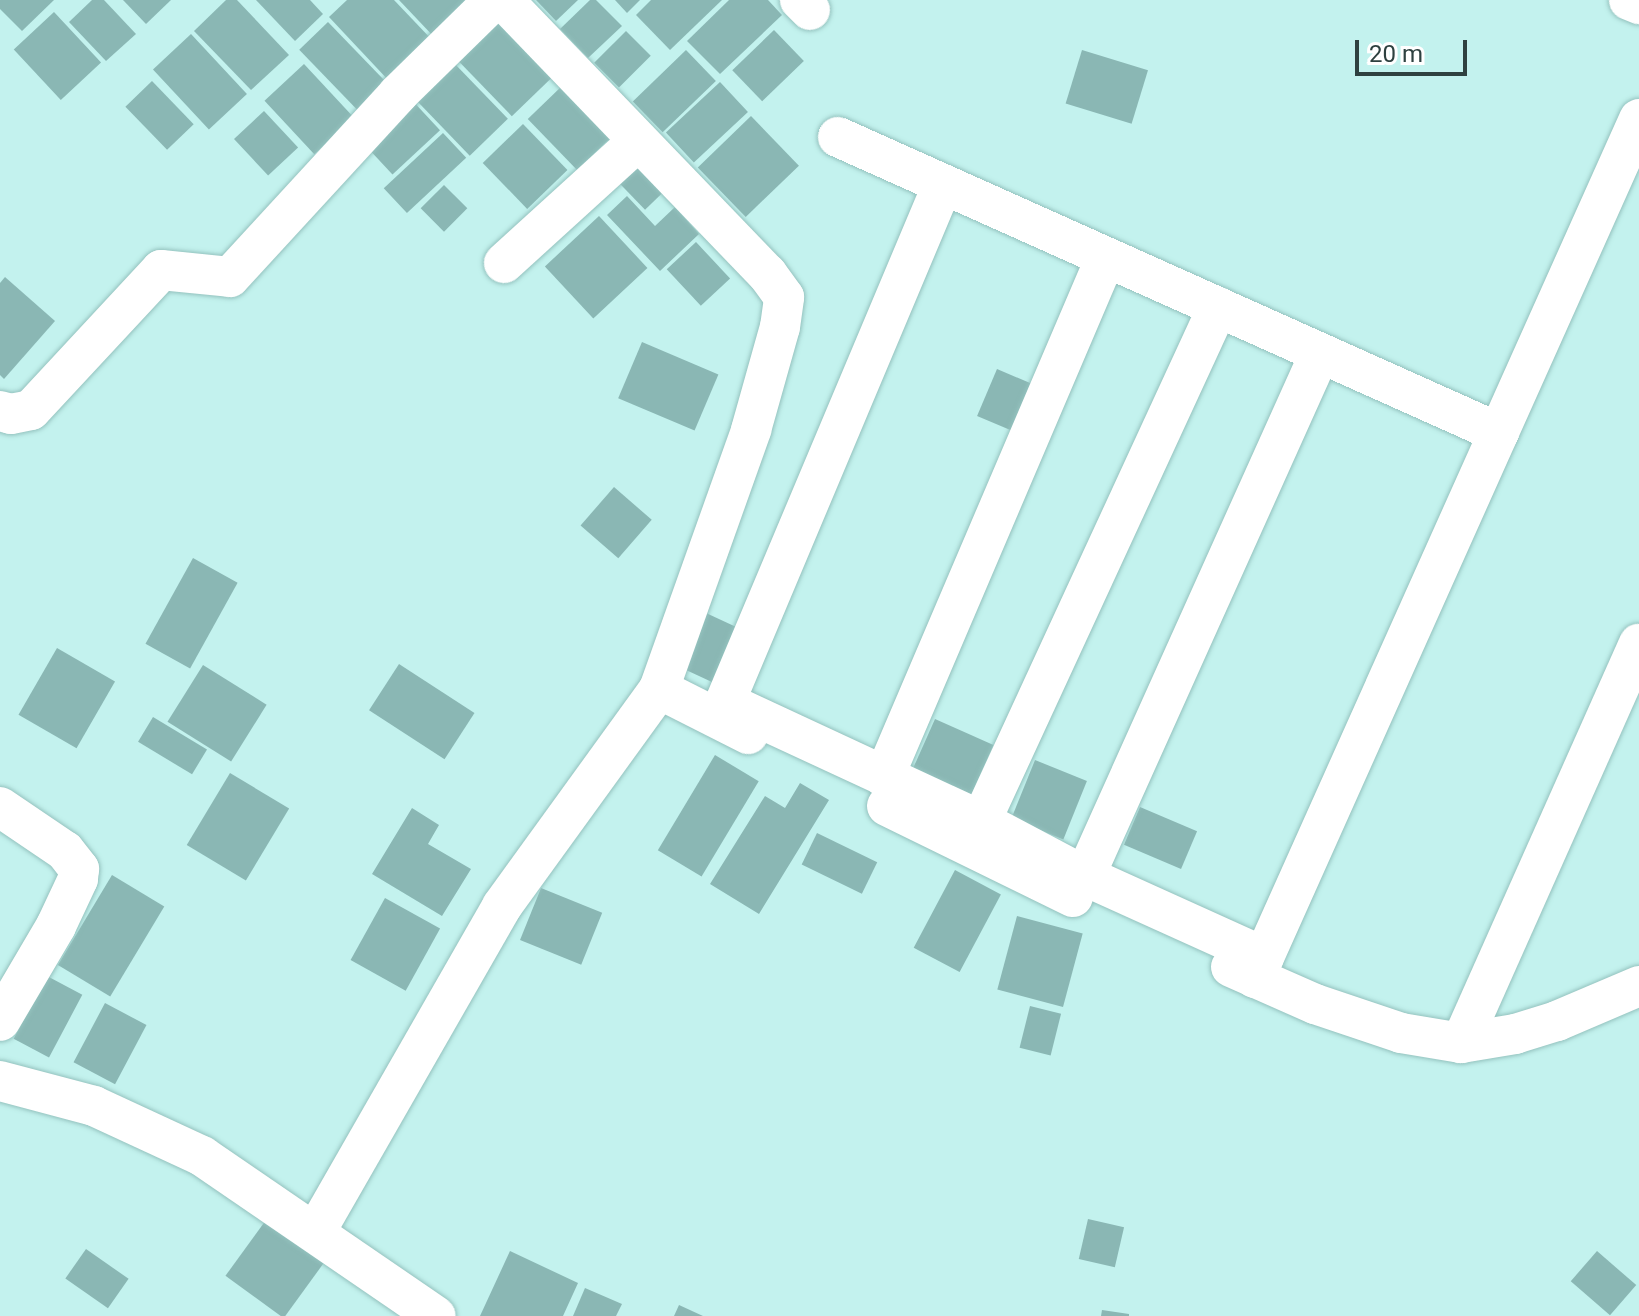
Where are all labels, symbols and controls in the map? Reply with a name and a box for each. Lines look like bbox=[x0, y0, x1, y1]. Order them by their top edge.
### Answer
scale bar bbox=[1359, 24, 1471, 74]
text: 20 m bbox=[1369, 40, 1423, 68]

